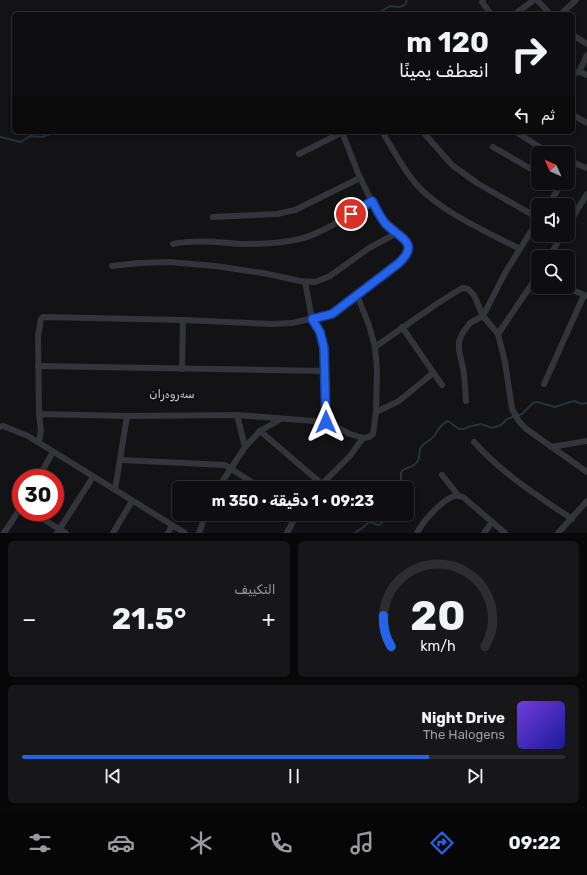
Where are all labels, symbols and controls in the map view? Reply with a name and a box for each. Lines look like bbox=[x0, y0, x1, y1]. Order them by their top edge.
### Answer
text: 120 m bbox=[406, 26, 489, 59]
icon: right bbox=[503, 28, 555, 80]
text: انعطف يمينًا bbox=[399, 60, 489, 82]
icon: left bbox=[511, 104, 533, 126]
text: ثم bbox=[541, 106, 555, 124]
north arrow bbox=[531, 146, 575, 190]
map controls bbox=[531, 146, 575, 294]
pin bbox=[334, 197, 368, 231]
button: sound bbox=[531, 198, 575, 242]
icon: arrive bbox=[340, 203, 362, 225]
button: search bbox=[531, 250, 575, 294]
district label: سەروەران bbox=[149, 387, 195, 402]
position arrow bbox=[305, 401, 347, 443]
speed limit sign: 30 bbox=[12, 469, 64, 521]
text: 09:23 · 1 دقيقة · 350 m bbox=[212, 492, 374, 510]
text: التكييف bbox=[234, 582, 276, 597]
text: 20 bbox=[411, 591, 466, 640]
text: 21.5° bbox=[112, 601, 186, 637]
text: − bbox=[22, 606, 36, 633]
text: + bbox=[262, 606, 275, 633]
text: km/h bbox=[420, 638, 456, 655]
text: Night Drive bbox=[421, 709, 505, 727]
text: The Halogens bbox=[423, 727, 505, 742]
icon: previous bbox=[102, 765, 124, 787]
icon: pause bbox=[283, 765, 305, 787]
icon: next bbox=[464, 765, 486, 787]
icon: filters bbox=[26, 829, 54, 857]
icon: car bbox=[107, 829, 135, 857]
icon: climate bbox=[187, 829, 215, 857]
icon: phone bbox=[267, 829, 295, 857]
icon: music bbox=[348, 829, 376, 857]
icon: directions bbox=[428, 829, 456, 857]
text: 09:22 bbox=[508, 832, 561, 854]

